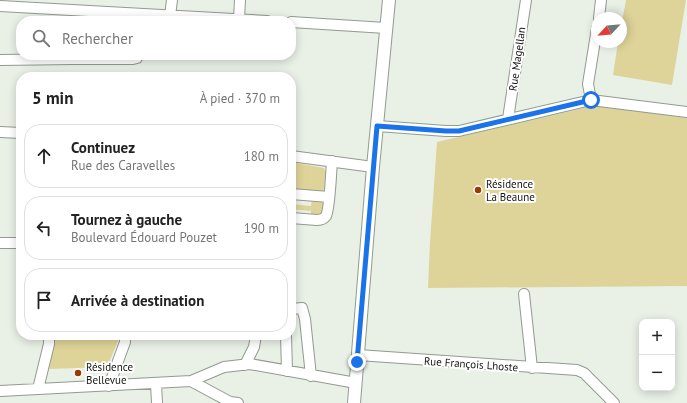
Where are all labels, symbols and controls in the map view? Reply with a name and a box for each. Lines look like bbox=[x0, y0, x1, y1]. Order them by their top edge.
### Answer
north arrow bbox=[591, 12, 627, 48]
search box bbox=[16, 16, 296, 60]
street label: Rue Magellan bbox=[506, 26, 528, 92]
icon: search bbox=[30, 27, 52, 49]
text: Rechercher bbox=[62, 29, 133, 48]
text: 5 min bbox=[32, 87, 73, 109]
text: À pied · 370 m bbox=[200, 90, 280, 107]
route start bbox=[582, 91, 600, 109]
text: Continuez bbox=[71, 138, 135, 157]
icon: ahead bbox=[33, 145, 55, 167]
text: 180 m bbox=[244, 148, 279, 165]
text: Rue des Caravelles bbox=[71, 157, 175, 174]
place label: Résidence La Beaune bbox=[486, 177, 535, 204]
marker: Résidence La Beaune bbox=[473, 185, 483, 195]
text: Tournez à gauche bbox=[71, 210, 182, 229]
icon: left bbox=[33, 217, 55, 239]
text: 190 m bbox=[244, 220, 279, 237]
text: Boulevard Édouard Pouzet bbox=[71, 229, 217, 246]
icon: arrive bbox=[33, 289, 55, 311]
text: Arrivée à destination bbox=[71, 291, 204, 310]
map controls bbox=[639, 319, 675, 391]
button: + bbox=[639, 319, 675, 355]
route end bbox=[348, 353, 366, 371]
street label: Rue François Lhoste bbox=[423, 354, 519, 374]
button: − bbox=[639, 355, 675, 391]
place label: Résidence Bellevue bbox=[86, 360, 133, 387]
marker: Résidence Bellevue bbox=[73, 368, 83, 378]

